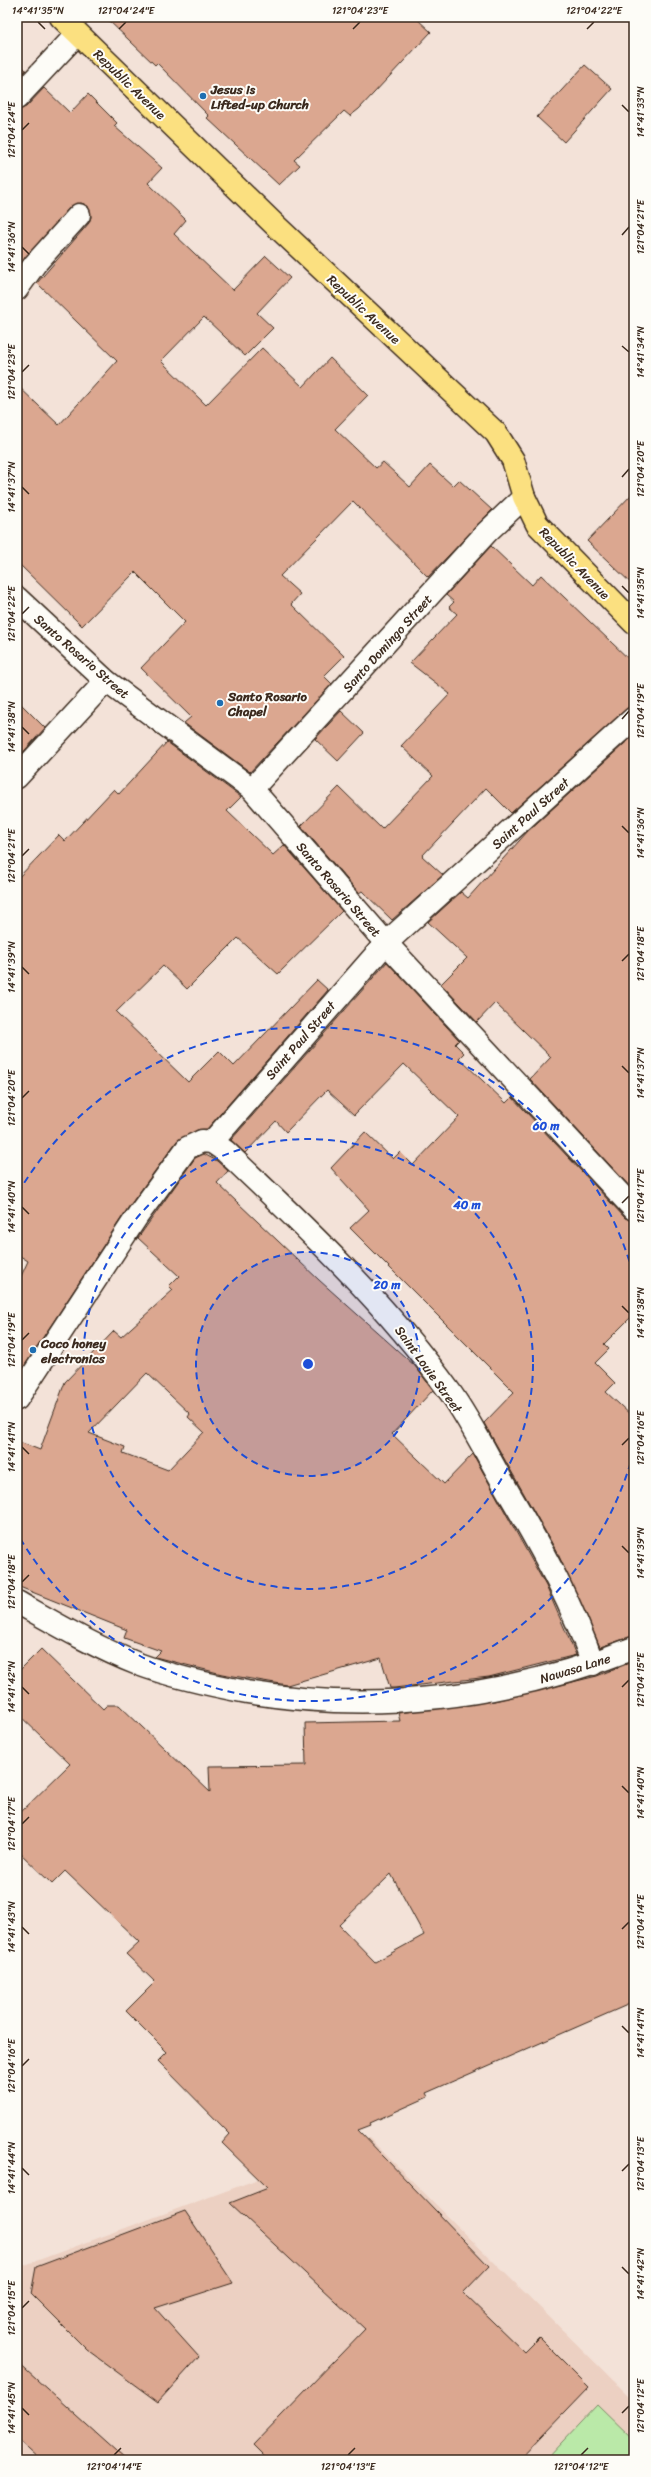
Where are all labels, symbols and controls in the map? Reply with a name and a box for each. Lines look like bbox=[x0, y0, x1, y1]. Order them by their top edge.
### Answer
text: 14°41'35"N bbox=[12, 2, 64, 20]
text: 121°04'24"E bbox=[98, 2, 156, 20]
text: 121°04'23"E bbox=[332, 2, 389, 20]
text: 121°04'22"E bbox=[566, 2, 624, 20]
street label: Republic Avenue bbox=[88, 43, 171, 125]
place label: Jesus is Lifted-up Church bbox=[210, 78, 309, 116]
text: 14°41'33"N bbox=[632, 86, 650, 138]
marker: Jesus is Lifted-up Church bbox=[198, 91, 208, 101]
text: 121°04'24"E bbox=[3, 100, 21, 158]
text: 121°04'21"E bbox=[632, 198, 650, 254]
text: 14°41'36"N bbox=[3, 221, 21, 273]
street label: Republic Avenue bbox=[321, 269, 406, 350]
text: 14°41'34"N bbox=[632, 326, 650, 378]
text: 121°04'23"E bbox=[3, 343, 21, 400]
text: 121°04'20"E bbox=[632, 439, 650, 497]
text: 14°41'37"N bbox=[3, 461, 21, 513]
street label: Republic Avenue bbox=[534, 522, 616, 605]
text: 14°41'35"N bbox=[632, 567, 650, 619]
text: 121°04'22"E bbox=[3, 584, 21, 642]
street label: Santo Domingo Street bbox=[337, 589, 438, 698]
street label: Santo Rosario Street bbox=[29, 608, 135, 705]
text: 121°04'19"E bbox=[632, 682, 650, 739]
place label: Santo Rosario Chapel bbox=[227, 685, 307, 723]
marker: Santo Rosario Chapel bbox=[215, 698, 225, 708]
text: 14°41'38"N bbox=[3, 701, 21, 753]
street label: Saint Paul Street bbox=[486, 771, 575, 855]
text: 14°41'36"N bbox=[632, 807, 650, 859]
text: 121°04'21"E bbox=[3, 827, 21, 883]
street label: Santo Rosario Street bbox=[290, 836, 387, 943]
text: 121°04'18"E bbox=[632, 925, 650, 981]
text: 14°41'39"N bbox=[3, 941, 21, 993]
street label: Saint Paul Street bbox=[259, 995, 342, 1085]
text: 14°41'37"N bbox=[632, 1047, 650, 1099]
text: 121°04'20"E bbox=[3, 1068, 21, 1126]
text: 60 m bbox=[532, 1115, 560, 1137]
text: 121°04'17"E bbox=[632, 1167, 650, 1223]
text: 14°41'40"N bbox=[3, 1181, 21, 1233]
text: 40 m bbox=[452, 1194, 481, 1216]
text: 20 m bbox=[373, 1274, 401, 1296]
text: 14°41'38"N bbox=[632, 1287, 650, 1339]
text: 121°04'19"E bbox=[3, 1311, 21, 1368]
street label: Saint Louie Street bbox=[389, 1321, 469, 1419]
place label: Coco honey electronics bbox=[40, 1332, 107, 1370]
marker: Coco honey electronics bbox=[28, 1345, 38, 1355]
centre of rings bbox=[301, 1357, 315, 1371]
text: 121°04'16"E bbox=[632, 1409, 650, 1465]
text: 14°41'41"N bbox=[3, 1422, 21, 1472]
text: 14°41'39"N bbox=[632, 1527, 650, 1579]
text: 121°04'18"E bbox=[3, 1553, 21, 1609]
street label: Nawasa Lane bbox=[537, 1647, 614, 1690]
text: 121°04'15"E bbox=[632, 1651, 650, 1708]
text: 14°41'42"N bbox=[3, 1661, 21, 1713]
text: 14°41'40"N bbox=[632, 1767, 650, 1819]
text: 121°04'17"E bbox=[3, 1795, 21, 1851]
text: 121°04'14"E bbox=[632, 1893, 650, 1950]
text: 14°41'43"N bbox=[3, 1901, 21, 1953]
text: 14°41'41"N bbox=[632, 2008, 650, 2058]
text: 121°04'16"E bbox=[3, 2037, 21, 2093]
text: 121°04'13"E bbox=[632, 2135, 650, 2191]
text: 14°41'44"N bbox=[3, 2142, 21, 2194]
text: 14°41'42"N bbox=[632, 2248, 650, 2300]
text: 121°04'15"E bbox=[3, 2279, 21, 2336]
text: 121°04'12"E bbox=[632, 2377, 650, 2433]
text: 14°41'45"N bbox=[3, 2382, 21, 2434]
text: 121°04'14"E bbox=[86, 2458, 143, 2476]
text: 121°04'13"E bbox=[321, 2458, 377, 2476]
text: 121°04'12"E bbox=[554, 2458, 610, 2476]

